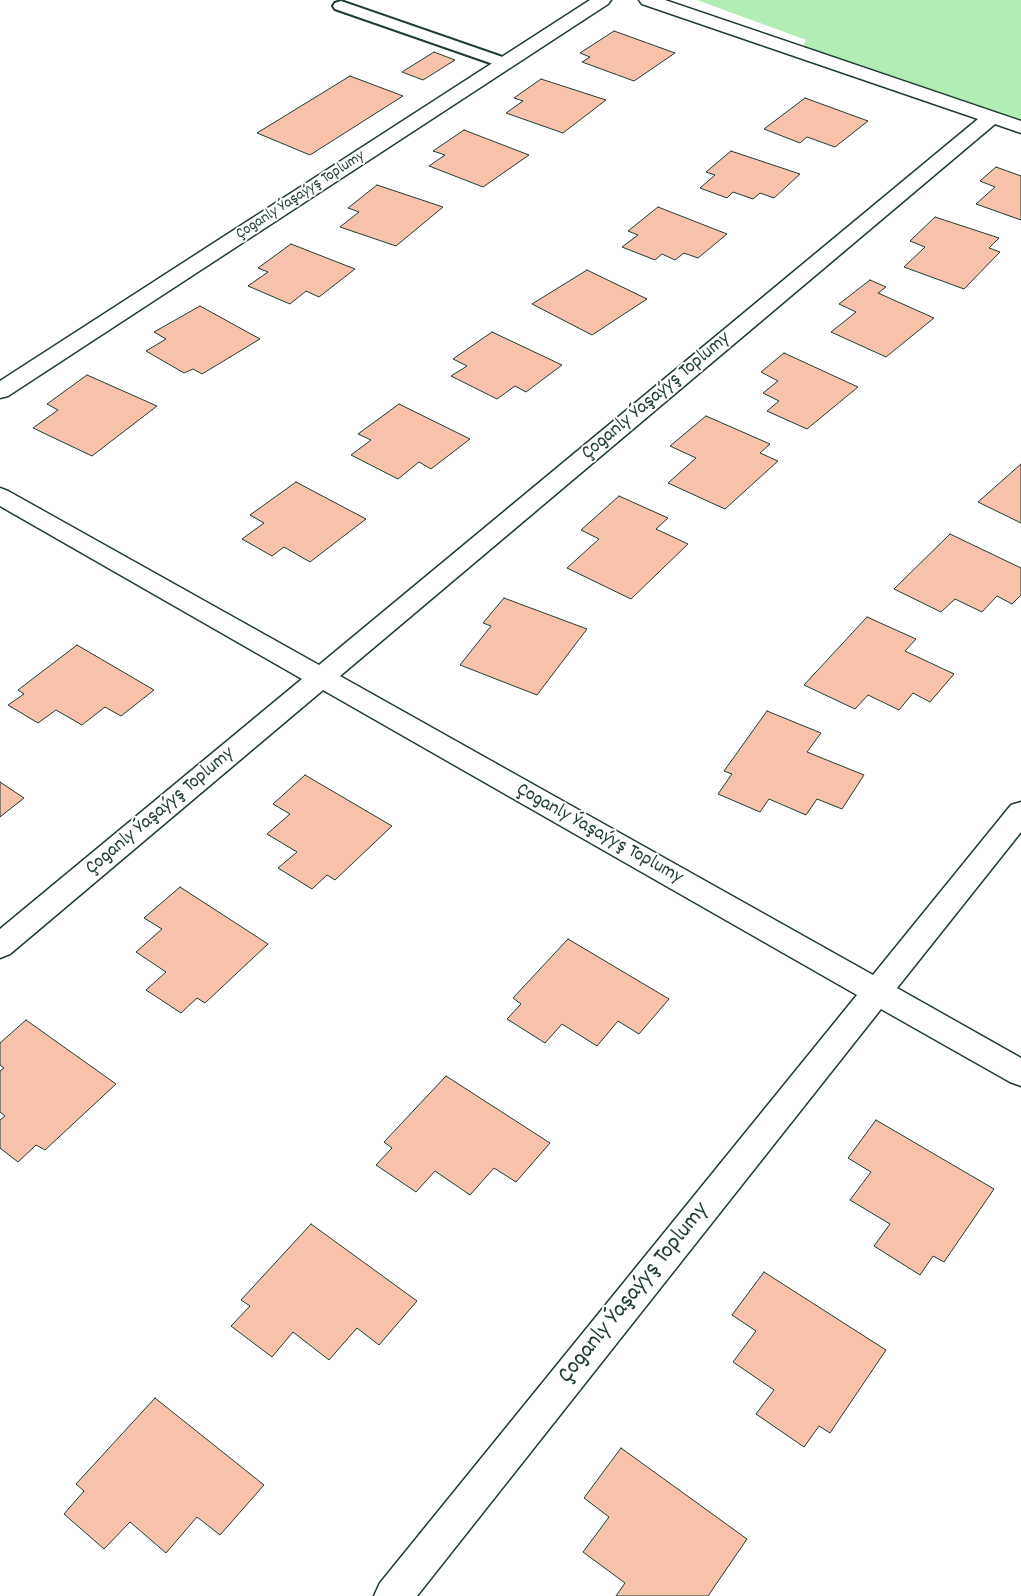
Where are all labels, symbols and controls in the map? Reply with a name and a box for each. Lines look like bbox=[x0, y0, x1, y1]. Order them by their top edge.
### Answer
street label: Çoganly Ýaşaýyş Toplumy bbox=[233, 147, 369, 245]
street label: Çoganly Ýaşaýyş Toplumy bbox=[578, 328, 736, 466]
street label: Çoganly Ýaşaýyş Toplumy bbox=[82, 743, 240, 881]
street label: Çoganly Ýaşaýyş Toplumy bbox=[512, 779, 686, 891]
street label: Çoganly Ýaşaýyş Toplumy bbox=[553, 1198, 717, 1390]

